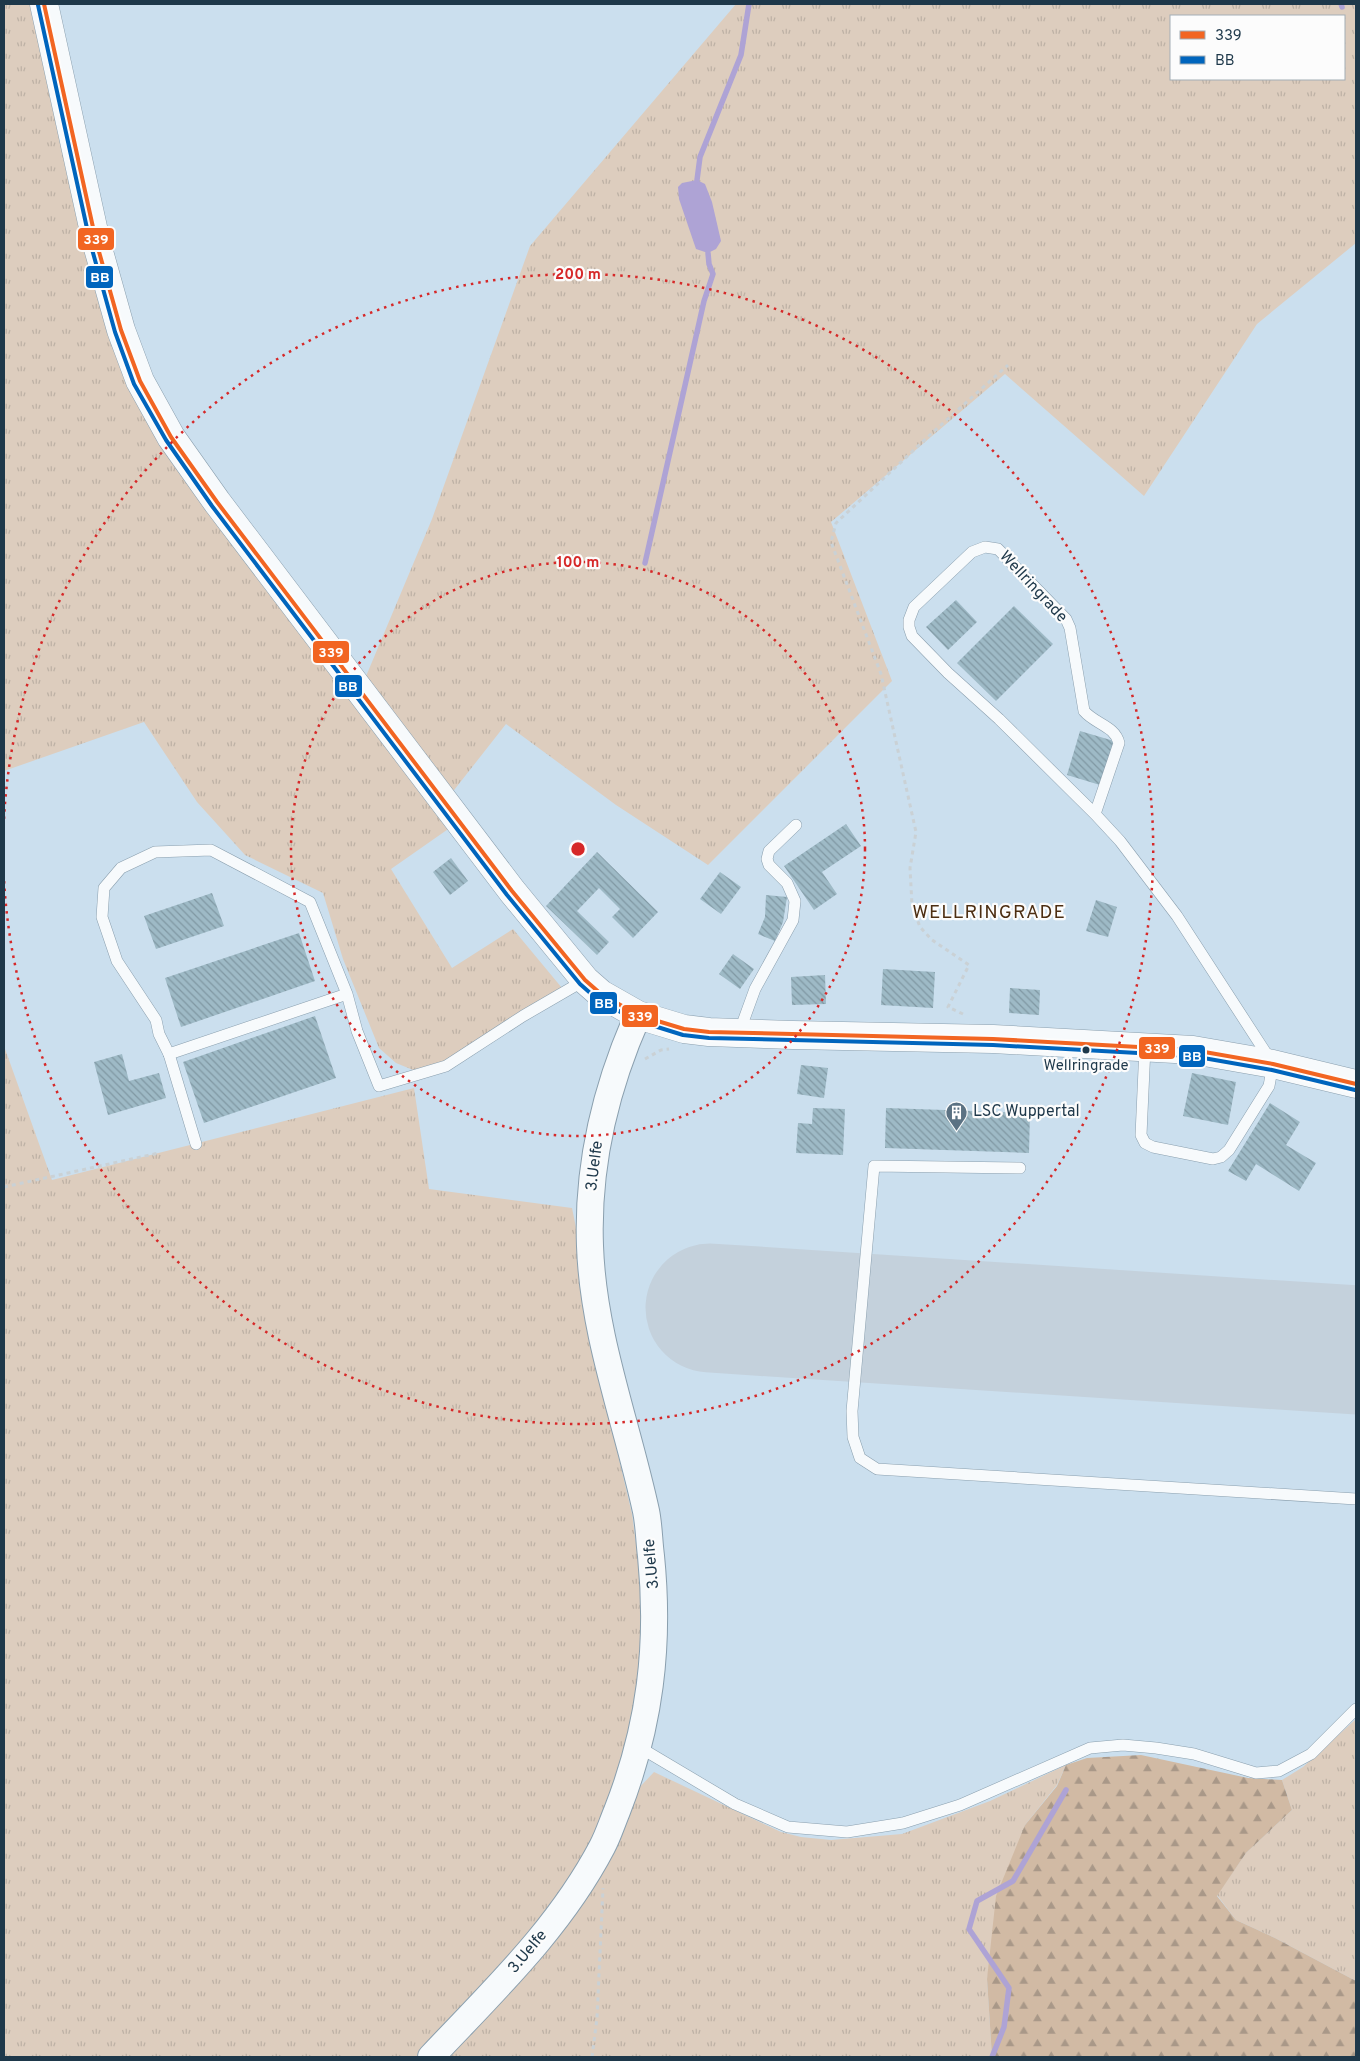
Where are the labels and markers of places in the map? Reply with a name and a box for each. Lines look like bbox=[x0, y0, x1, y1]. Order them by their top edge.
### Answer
centre of rings bbox=[569, 840, 587, 858]
marker: Wellringrade bbox=[1081, 1045, 1091, 1055]
place label: Wellringrade bbox=[1043, 1057, 1129, 1076]
building icon: LSC Wuppertal bbox=[945, 1100, 969, 1131]
place label: LSC Wuppertal bbox=[973, 1102, 1080, 1122]

